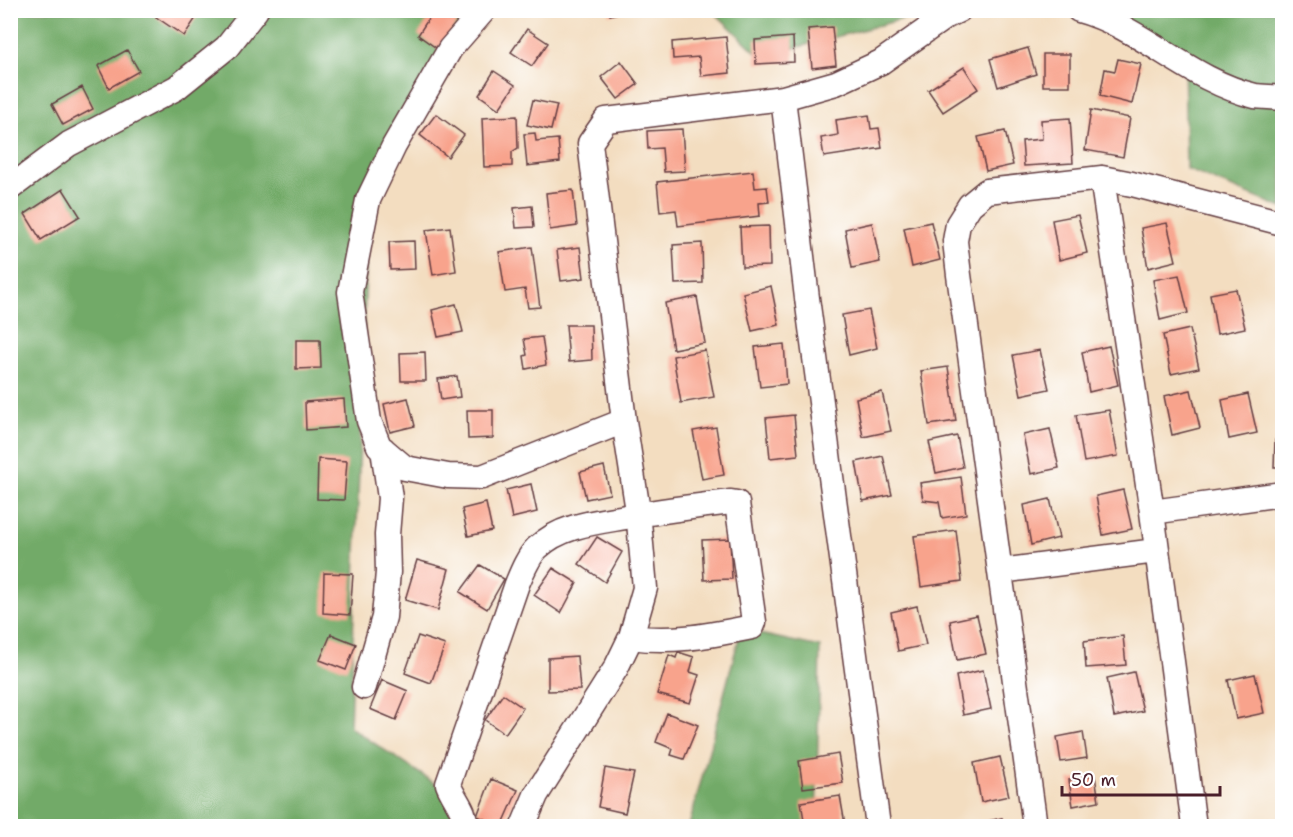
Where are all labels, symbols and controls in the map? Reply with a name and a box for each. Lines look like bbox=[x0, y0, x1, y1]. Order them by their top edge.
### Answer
scale bar bbox=[1062, 759, 1220, 797]
text: 50 m bbox=[1071, 768, 1116, 792]

